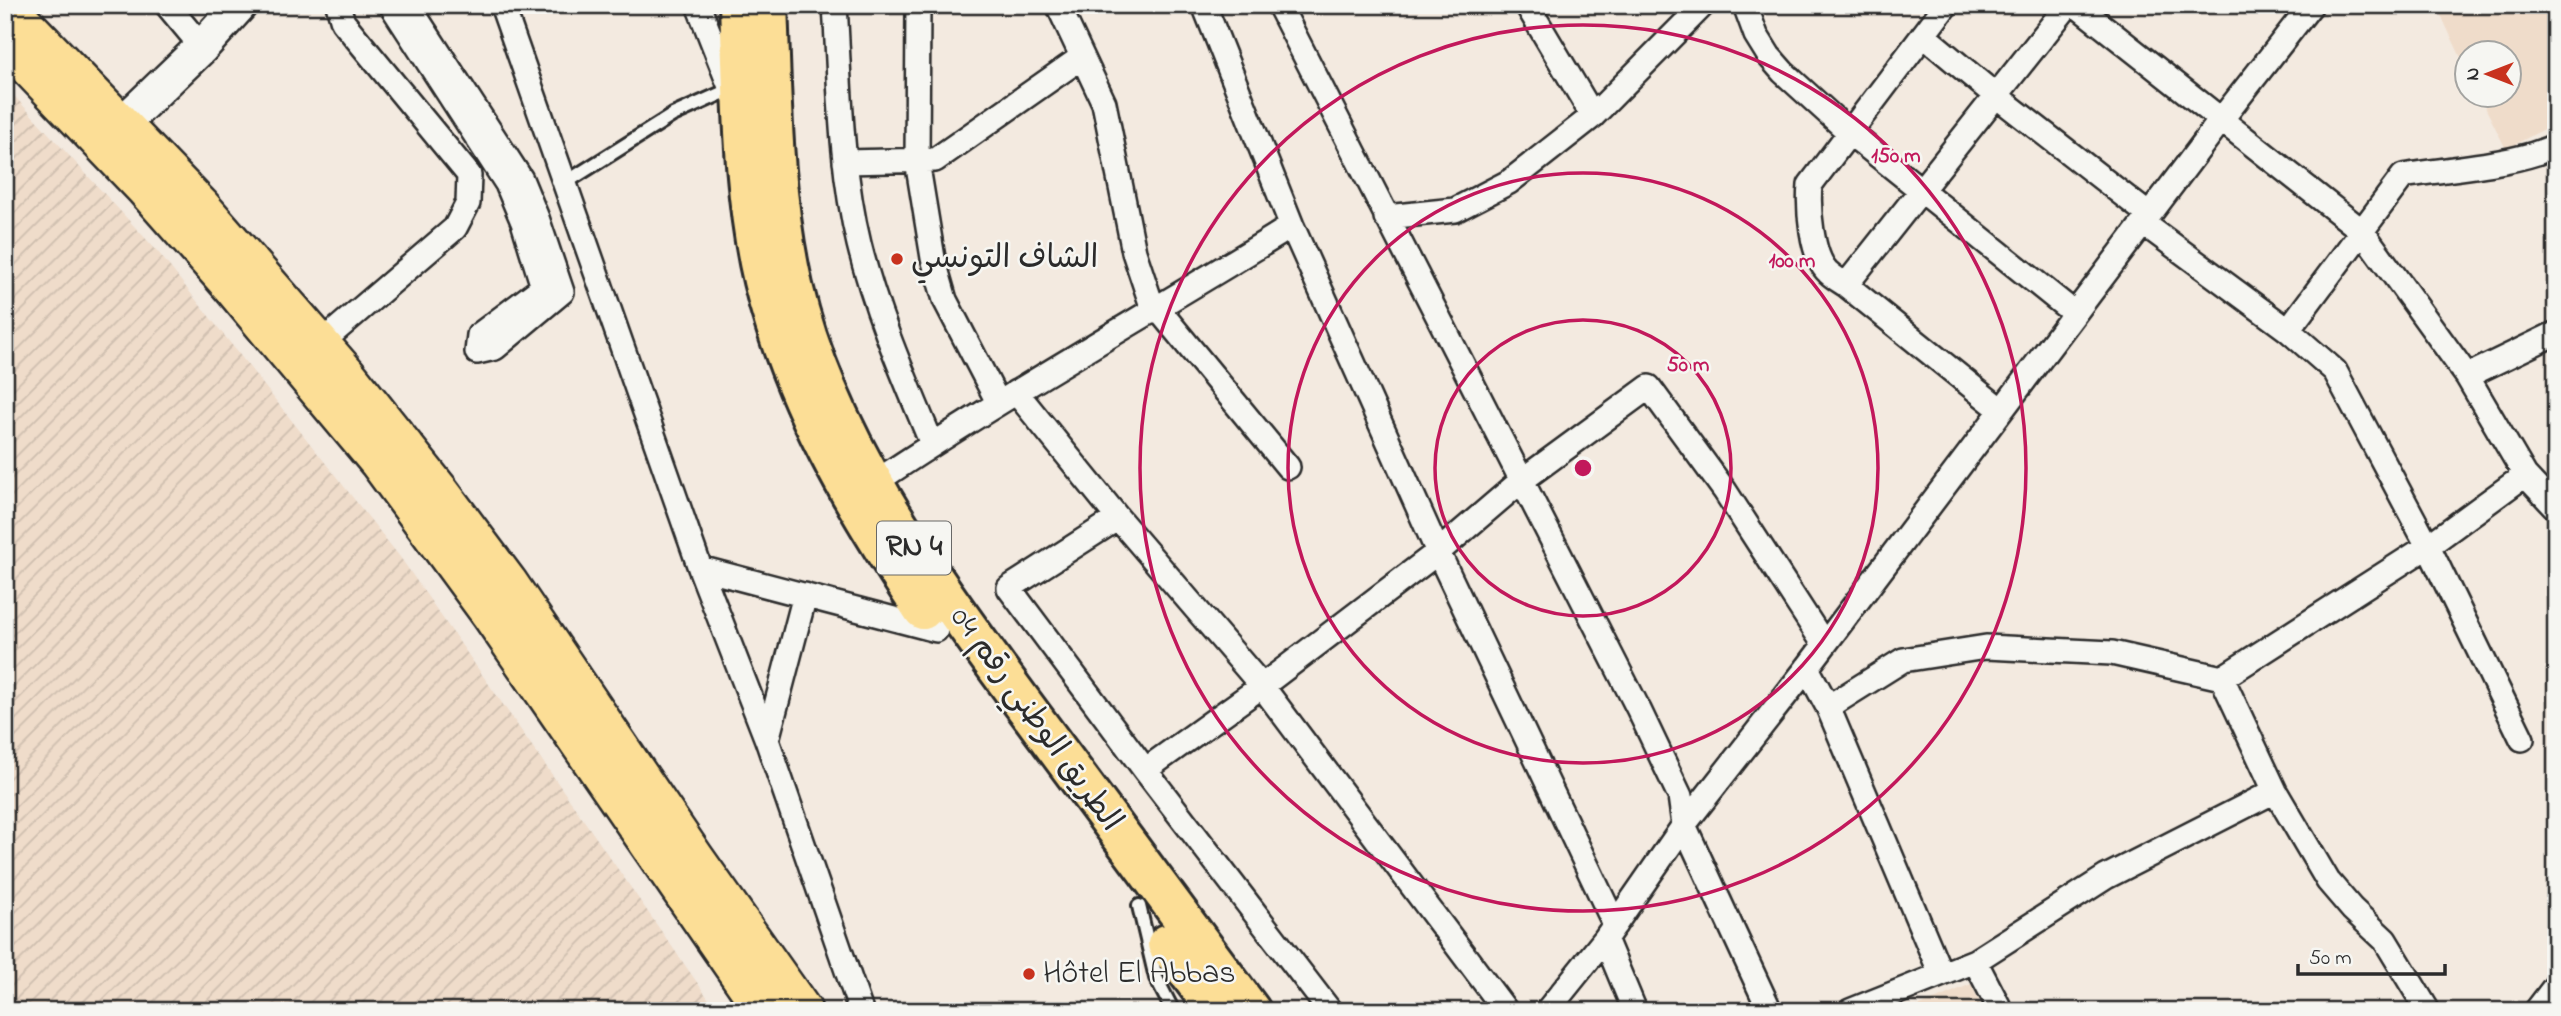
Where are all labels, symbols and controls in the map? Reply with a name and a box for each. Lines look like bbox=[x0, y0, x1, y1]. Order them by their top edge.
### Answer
north arrow bbox=[2452, 38, 2522, 108]
text: N bbox=[2460, 67, 2487, 80]
text: 150 m bbox=[1871, 142, 1921, 172]
place label: الشاف التونسي bbox=[911, 236, 1098, 284]
text: 100 m bbox=[1769, 247, 1815, 277]
marker: الشاف التونسي bbox=[889, 251, 905, 267]
text: 50 m bbox=[1667, 351, 1709, 381]
centre of rings bbox=[1571, 456, 1595, 480]
road number: RN 4 bbox=[877, 522, 951, 575]
street label: الطريق الوطني رقم 04 bbox=[936, 598, 1133, 843]
scale bar bbox=[2298, 932, 2446, 976]
text: 50 m bbox=[2309, 944, 2352, 974]
place label: Hôtel El Abbas bbox=[1043, 951, 1236, 998]
marker: Hôtel El Abbas bbox=[1021, 966, 1037, 982]

